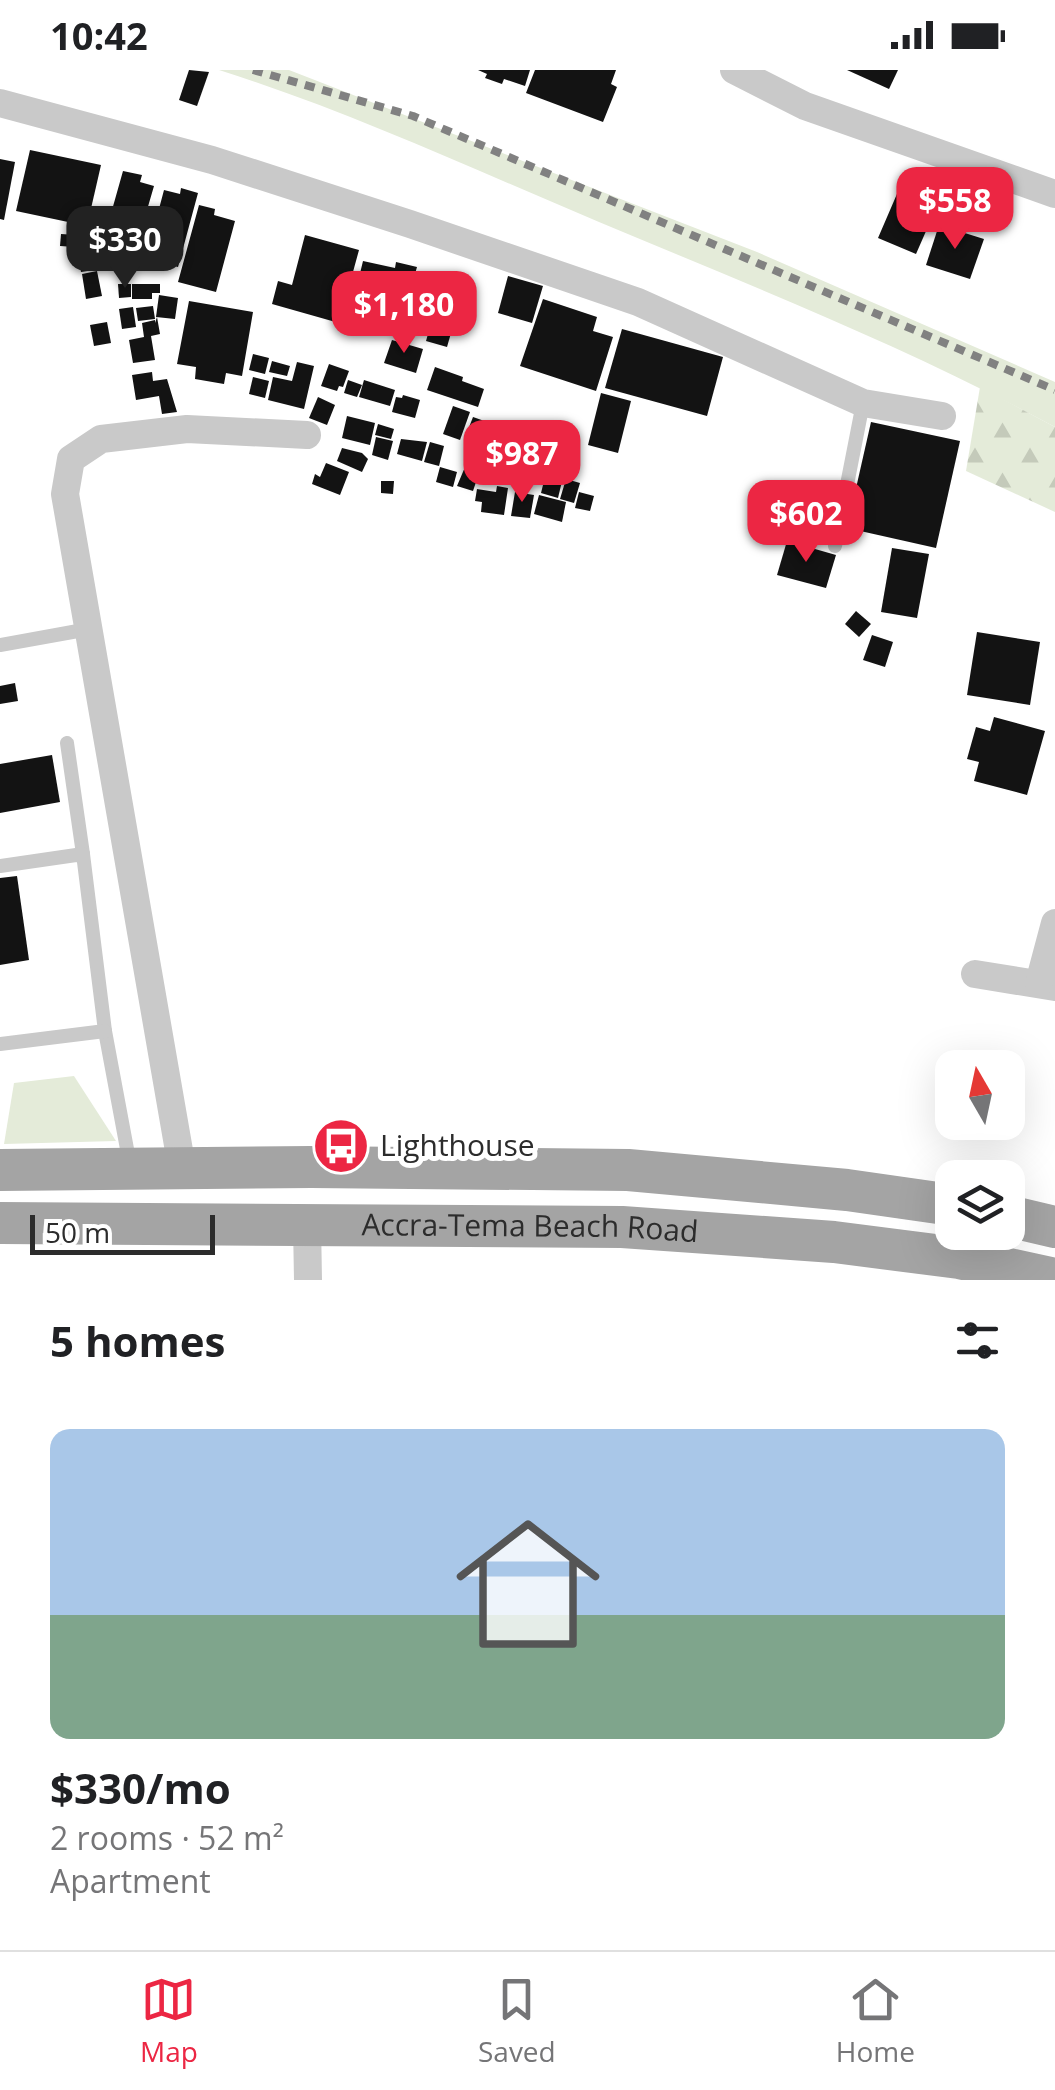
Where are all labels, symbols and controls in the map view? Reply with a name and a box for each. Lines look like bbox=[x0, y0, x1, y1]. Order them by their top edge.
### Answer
text: 10:42 bbox=[50, 9, 148, 61]
pin: $558 bbox=[896, 167, 1014, 252]
text: $558 bbox=[918, 178, 992, 221]
pin: $330 bbox=[66, 206, 184, 291]
text: $330 bbox=[88, 217, 162, 260]
pin: $1,180 bbox=[323, 271, 485, 356]
text: $1,180 bbox=[354, 282, 454, 325]
pin: $987 bbox=[463, 420, 581, 505]
text: $987 bbox=[485, 431, 559, 474]
pin: $602 bbox=[747, 480, 865, 565]
text: $602 bbox=[769, 491, 843, 534]
north arrow bbox=[935, 1050, 1025, 1140]
map controls bbox=[935, 1050, 1025, 1250]
bus stop icon: Lighthouse bbox=[311, 1116, 371, 1176]
place label: Lighthouse bbox=[380, 1124, 535, 1165]
button: layers bbox=[935, 1160, 1025, 1250]
street label: Accra-Tema Beach Road bbox=[361, 1203, 700, 1251]
scale bar bbox=[30, 1210, 215, 1254]
text: 50 m bbox=[45, 1213, 110, 1251]
text: 5 homes bbox=[50, 1312, 225, 1369]
icon: filters bbox=[950, 1313, 1005, 1368]
icon: home bbox=[438, 1494, 618, 1674]
text: $330/mo bbox=[50, 1759, 231, 1816]
text: 2 rooms · 52 m² bbox=[50, 1816, 284, 1859]
text: Apartment bbox=[50, 1859, 211, 1902]
tab: Map bbox=[140, 1972, 198, 2070]
tab: Saved bbox=[478, 1972, 556, 2070]
tab: Home bbox=[836, 1972, 915, 2070]

